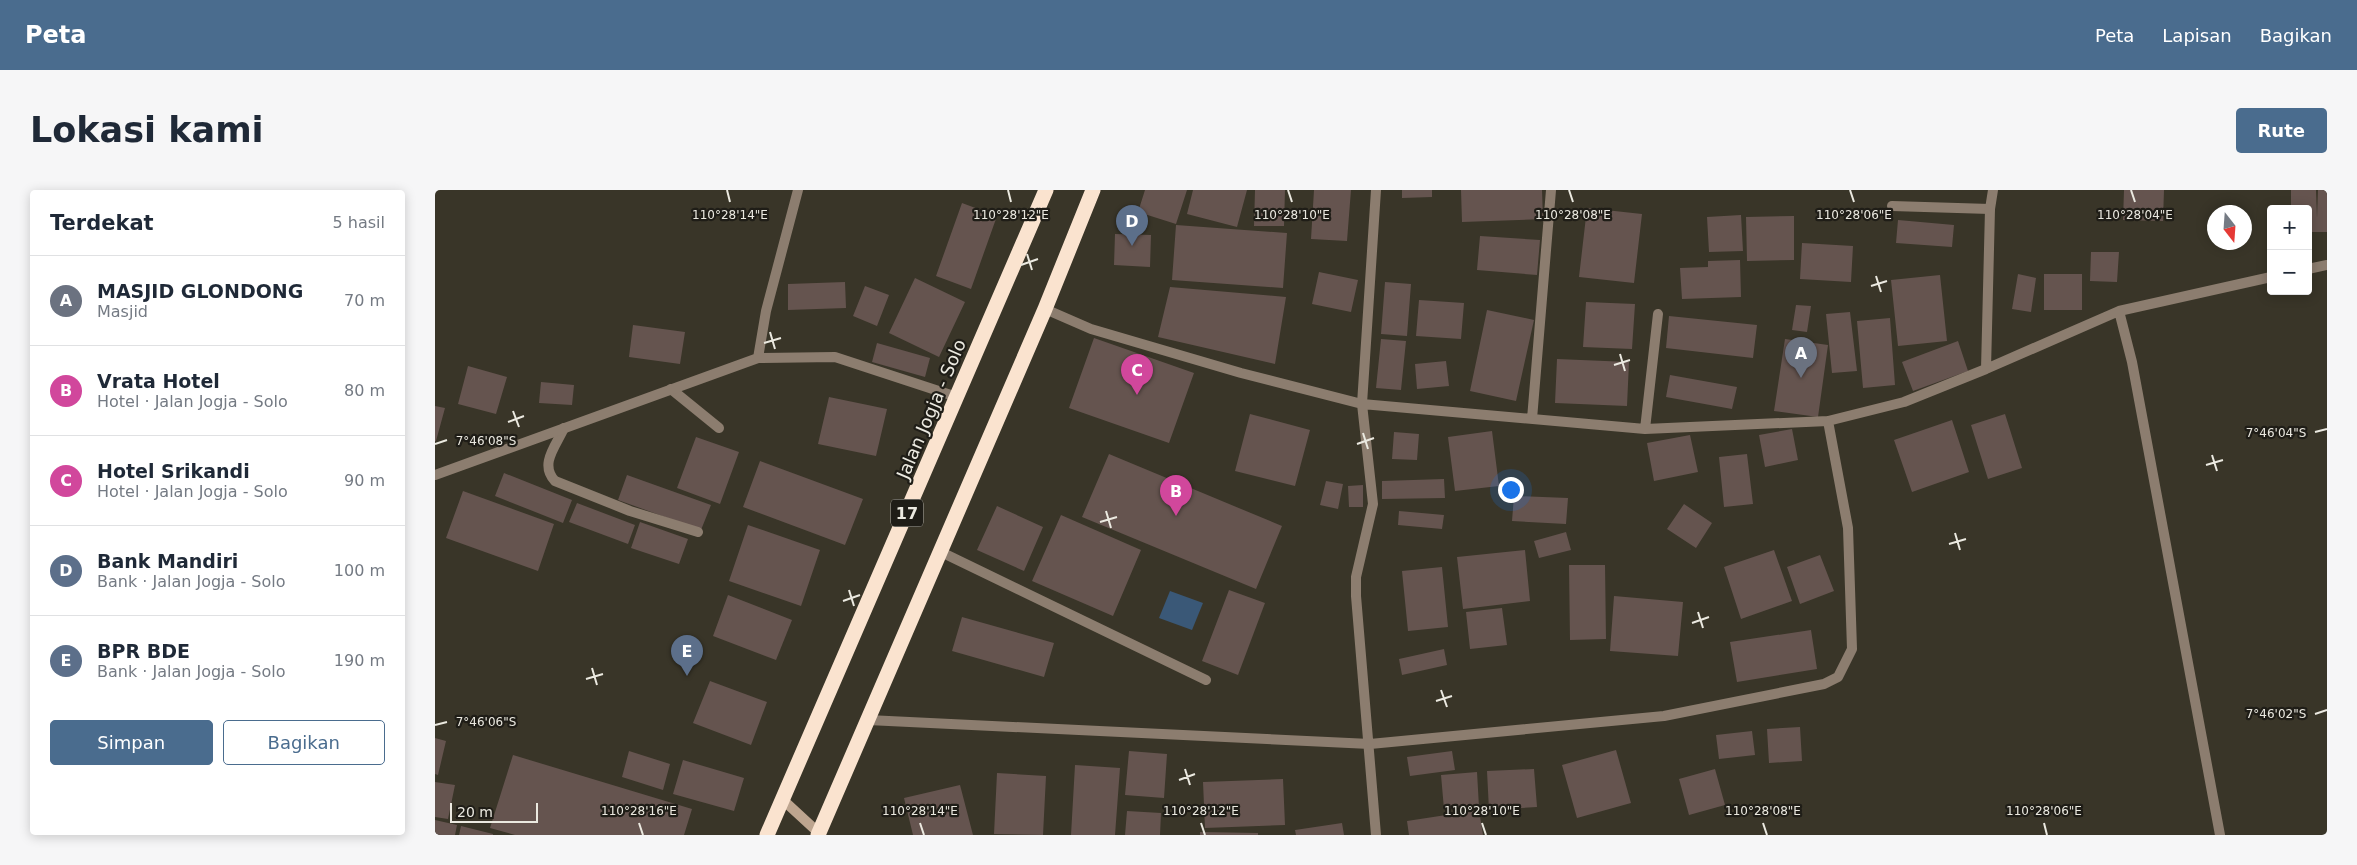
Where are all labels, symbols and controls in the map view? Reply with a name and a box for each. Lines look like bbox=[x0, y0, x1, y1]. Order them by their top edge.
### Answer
text: Peta bbox=[25, 21, 87, 49]
text: Peta bbox=[2095, 25, 2134, 46]
text: Lapisan bbox=[2162, 25, 2232, 46]
text: Bagikan bbox=[2260, 25, 2332, 46]
button: Rute bbox=[2236, 108, 2327, 153]
text: Lokasi kami bbox=[30, 110, 264, 150]
pin: D bbox=[1116, 205, 1148, 246]
north arrow bbox=[2207, 205, 2252, 250]
map controls bbox=[2267, 205, 2312, 295]
button: + bbox=[2267, 205, 2312, 250]
text: 110°28'14"E bbox=[692, 208, 768, 222]
text: 110°28'12"E bbox=[973, 208, 1049, 222]
text: 110°28'10"E bbox=[1254, 208, 1330, 222]
text: 110°28'08"E bbox=[1535, 208, 1611, 222]
text: 110°28'06"E bbox=[1816, 208, 1892, 222]
text: 110°28'04"E bbox=[2097, 208, 2173, 222]
text: Terdekat bbox=[50, 211, 154, 235]
text: 5 hasil bbox=[333, 213, 385, 232]
button: − bbox=[2267, 250, 2312, 295]
text: MASJID GLONDONG bbox=[97, 280, 303, 302]
text: A bbox=[60, 291, 72, 310]
text: 70 m bbox=[344, 291, 385, 310]
text: Masjid bbox=[97, 302, 148, 321]
street label: Jalan Jogja - Solo bbox=[892, 336, 970, 483]
pin: A bbox=[1785, 337, 1817, 378]
pin: C bbox=[1121, 354, 1153, 395]
text: Vrata Hotel bbox=[97, 370, 220, 392]
text: B bbox=[60, 381, 72, 400]
text: 80 m bbox=[344, 381, 385, 400]
text: Hotel · Jalan Jogja - Solo bbox=[97, 392, 288, 411]
text: 7°46'04"S bbox=[2246, 426, 2306, 440]
text: 7°46'08"S bbox=[456, 434, 516, 448]
text: Hotel Srikandi bbox=[97, 460, 250, 482]
text: C bbox=[60, 471, 72, 490]
text: 90 m bbox=[344, 471, 385, 490]
pin: B bbox=[1160, 475, 1192, 516]
your location bbox=[1498, 477, 1524, 503]
text: Hotel · Jalan Jogja - Solo bbox=[97, 482, 288, 501]
road number: 17 bbox=[891, 499, 923, 526]
text: Bank Mandiri bbox=[97, 550, 238, 572]
text: D bbox=[59, 561, 73, 580]
text: 100 m bbox=[334, 561, 385, 580]
text: Bank · Jalan Jogja - Solo bbox=[97, 572, 285, 591]
pin: E bbox=[671, 635, 703, 676]
text: BPR BDE bbox=[97, 640, 190, 662]
text: E bbox=[61, 651, 71, 670]
text: 190 m bbox=[334, 651, 385, 670]
text: Bank · Jalan Jogja - Solo bbox=[97, 662, 285, 681]
text: 7°46'02"S bbox=[2246, 707, 2306, 721]
text: 7°46'06"S bbox=[456, 715, 516, 729]
button: Simpan bbox=[50, 720, 213, 765]
button: Bagikan bbox=[223, 720, 385, 765]
scale bar bbox=[450, 800, 537, 823]
text: 20 m bbox=[457, 804, 493, 820]
text: 110°28'16"E bbox=[601, 804, 677, 818]
text: 110°28'14"E bbox=[882, 804, 958, 818]
text: 110°28'12"E bbox=[1163, 804, 1239, 818]
text: 110°28'10"E bbox=[1444, 804, 1520, 818]
text: 110°28'08"E bbox=[1725, 804, 1801, 818]
text: 110°28'06"E bbox=[2006, 804, 2082, 818]

